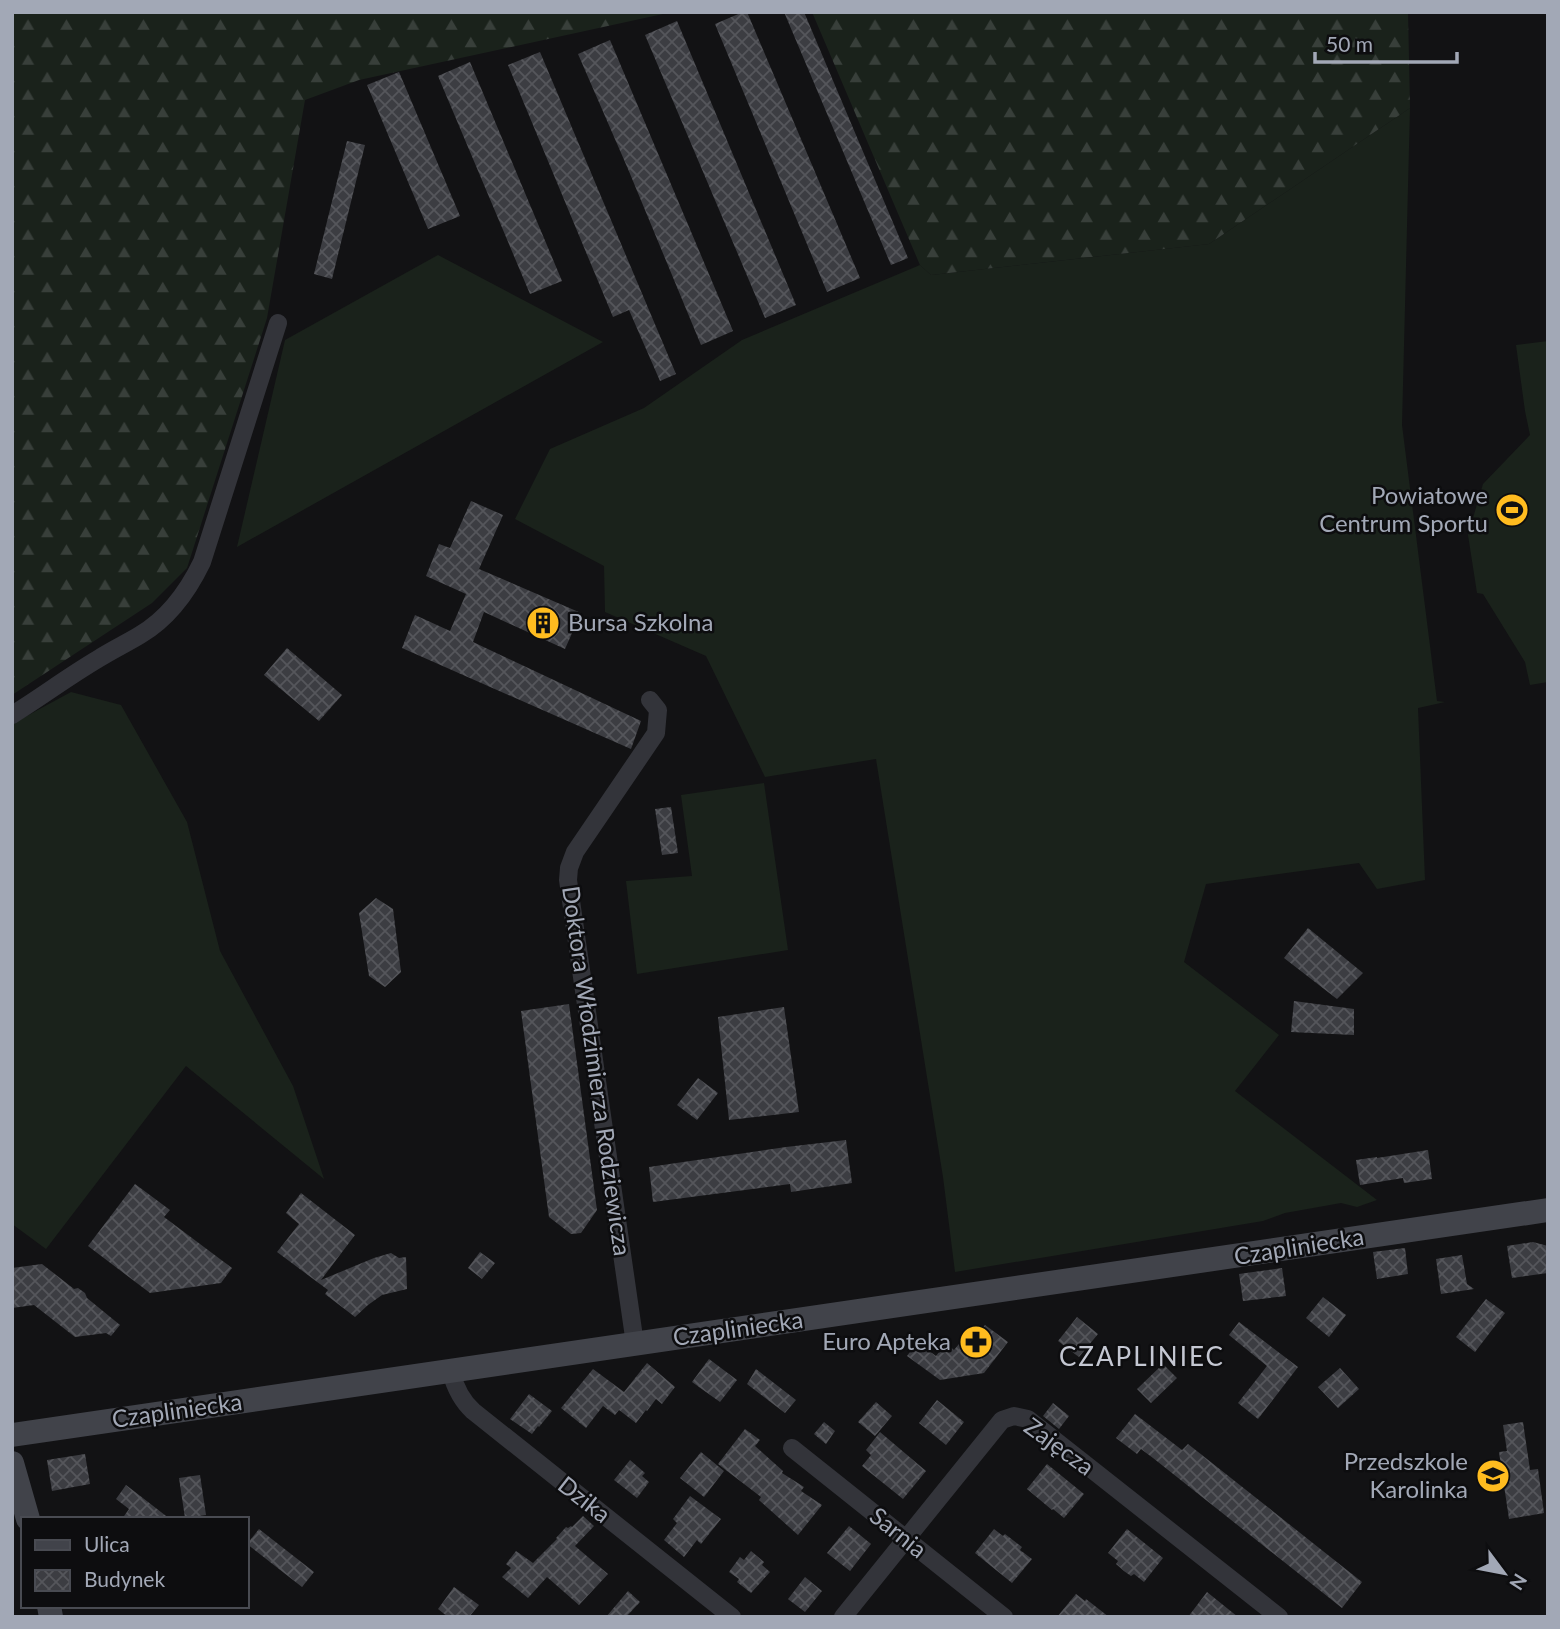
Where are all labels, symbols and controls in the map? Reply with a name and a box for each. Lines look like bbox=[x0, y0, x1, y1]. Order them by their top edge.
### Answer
scale bar bbox=[1315, 21, 1457, 65]
text: 50 m bbox=[1326, 31, 1373, 56]
place label: Powiatowe Centrum Sportu bbox=[1319, 480, 1488, 537]
sports icon: Powiatowe Centrum Sportu bbox=[1493, 491, 1531, 529]
building icon: Bursa Szkolna bbox=[524, 604, 562, 642]
place label: Bursa Szkolna bbox=[568, 607, 713, 636]
street label: Doktora Włodzimierza Rodziewicza bbox=[557, 884, 638, 1258]
street label: Czapliniecka bbox=[1232, 1221, 1366, 1270]
street label: Czapliniecka bbox=[671, 1304, 805, 1351]
pharmacy icon: Euro Apteka bbox=[957, 1323, 995, 1361]
place label: Euro Apteka bbox=[822, 1326, 951, 1355]
district label: CZAPLINIEC bbox=[1059, 1340, 1225, 1372]
street label: Czapliniecka bbox=[110, 1386, 244, 1433]
street label: Zajęcza bbox=[1019, 1411, 1100, 1481]
place label: Przedszkole Karolinka bbox=[1344, 1446, 1468, 1503]
school or university icon: Przedszkole Karolinka bbox=[1474, 1457, 1512, 1495]
street label: Dzika bbox=[553, 1469, 617, 1528]
street label: Sarnia bbox=[865, 1500, 933, 1563]
legend bbox=[21, 1517, 248, 1608]
text: Ulica bbox=[84, 1531, 130, 1556]
north arrow bbox=[1469, 1538, 1539, 1608]
text: Budynek bbox=[84, 1566, 165, 1591]
text: N bbox=[1505, 1570, 1532, 1595]

